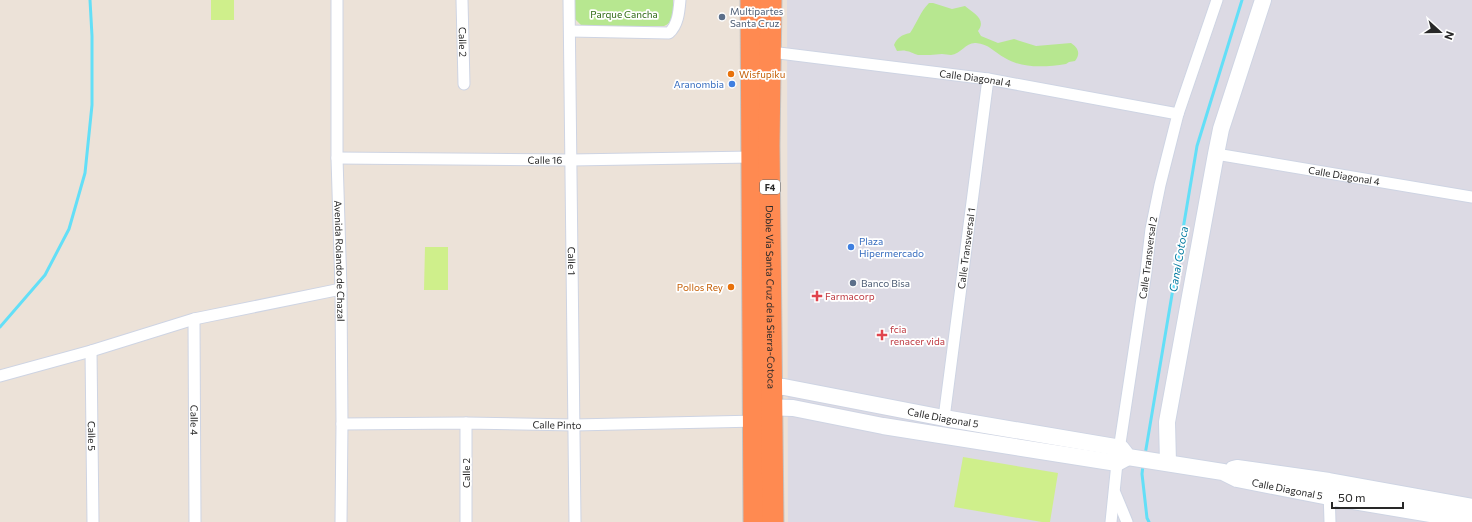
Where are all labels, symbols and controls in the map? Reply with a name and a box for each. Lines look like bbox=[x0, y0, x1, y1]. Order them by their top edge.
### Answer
place label: Multipartes Santa Cruz bbox=[730, 5, 784, 29]
park label: Parque Cancha bbox=[590, 8, 658, 20]
marker: Multipartes Santa Cruz bbox=[717, 12, 727, 22]
north arrow bbox=[1420, 12, 1460, 52]
street label: Calle 2 bbox=[457, 27, 469, 58]
text: N bbox=[1442, 30, 1457, 42]
street label: Calle Diagonal 4 bbox=[939, 67, 1012, 89]
place label: Wisfupiku bbox=[739, 68, 785, 80]
marker: Wisfupiku bbox=[726, 69, 736, 79]
place label: Aranombia bbox=[674, 78, 724, 90]
marker: Aranombia bbox=[727, 79, 737, 89]
street label: Calle 16 bbox=[528, 154, 562, 166]
street label: Calle Diagonal 4 bbox=[1308, 164, 1381, 187]
road number: F4 bbox=[760, 180, 780, 194]
street label: Avenida Rolando de Chazal bbox=[332, 200, 347, 322]
street label: Doble Vía Santa Cruz de la Sierra-Cotoca bbox=[764, 205, 778, 389]
street label: Calle Transversal 1 bbox=[955, 207, 977, 290]
street label: Calle Transversal 2 bbox=[1136, 215, 1160, 300]
water label: Canal Cotoca bbox=[1166, 225, 1190, 293]
place label: Plaza Hipermercado bbox=[859, 235, 924, 259]
marker: Plaza Hipermercado bbox=[846, 242, 856, 252]
street label: Calle 1 bbox=[566, 247, 578, 275]
place label: Banco Bisa bbox=[861, 277, 910, 289]
marker: Banco Bisa bbox=[848, 278, 858, 288]
place label: Pollos Rey bbox=[677, 281, 723, 293]
marker: Pollos Rey bbox=[726, 282, 736, 292]
place label: Farmacorp bbox=[825, 290, 875, 302]
marker: Farmacorp bbox=[812, 291, 822, 301]
place label: fcia renacer vida bbox=[890, 323, 945, 347]
marker: fcia renacer vida bbox=[877, 330, 887, 340]
street label: Calle 4 bbox=[188, 405, 201, 435]
street label: Calle Diagonal 5 bbox=[906, 405, 980, 430]
street label: Calle Pinto bbox=[532, 418, 582, 431]
street label: Calle 5 bbox=[86, 421, 98, 451]
street label: Calle 2 bbox=[460, 458, 472, 488]
street label: Calle Diagonal 5 bbox=[1251, 476, 1324, 502]
scale bar bbox=[1332, 484, 1403, 510]
text: 50 m bbox=[1338, 490, 1366, 504]

